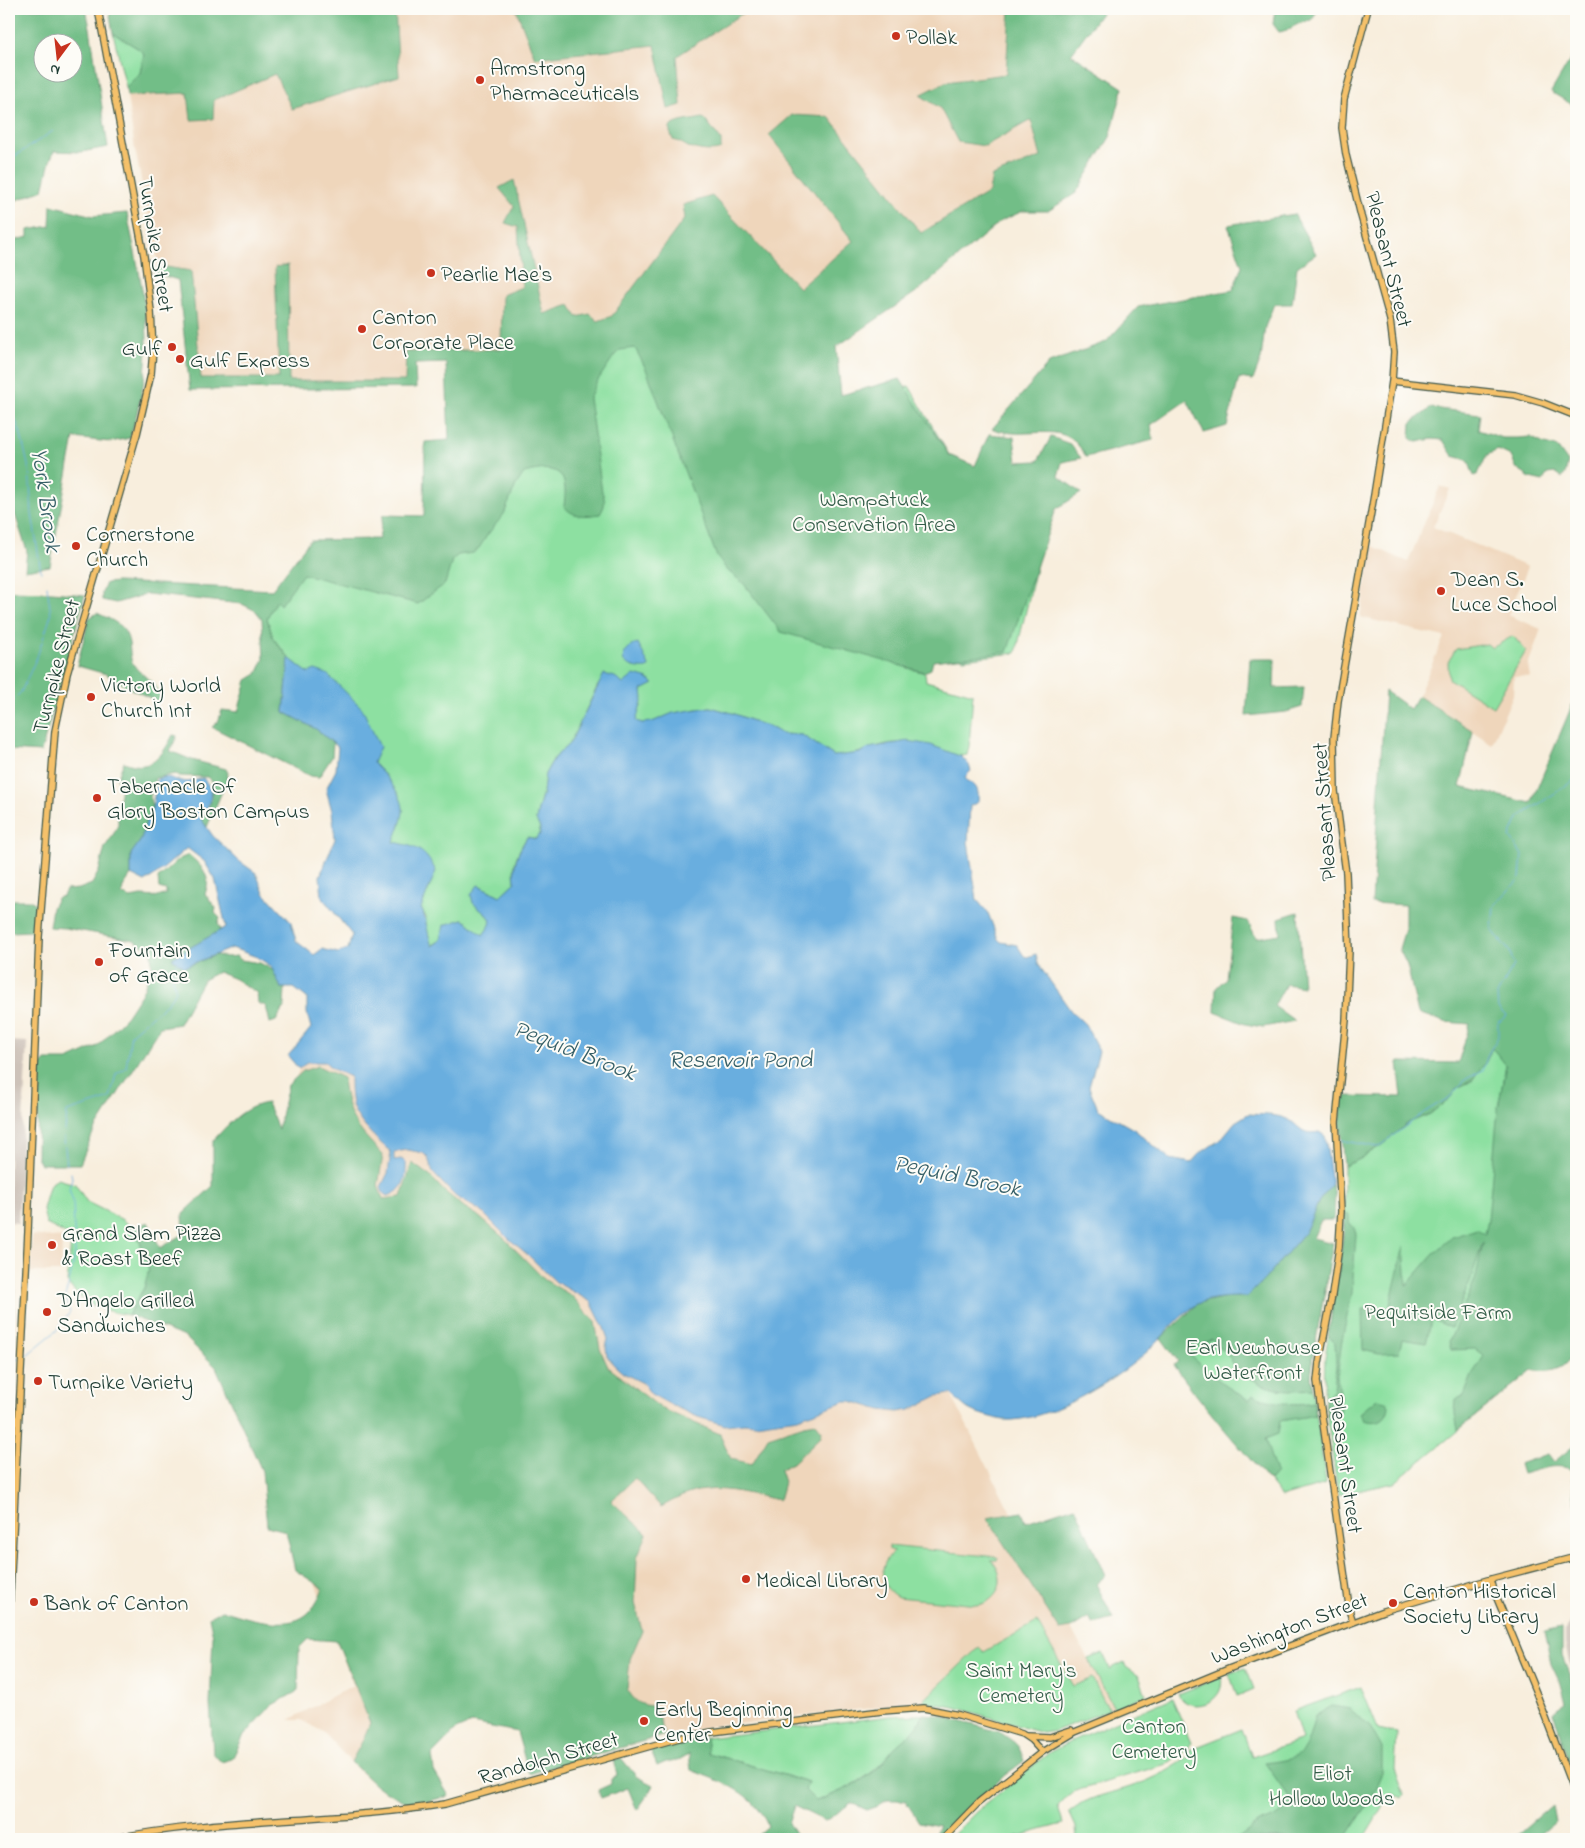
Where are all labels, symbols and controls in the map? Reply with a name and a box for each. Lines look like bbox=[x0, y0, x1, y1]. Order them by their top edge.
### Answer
place label: Pollak bbox=[906, 23, 957, 55]
marker: Pollak bbox=[890, 30, 902, 42]
north arrow bbox=[32, 32, 82, 82]
place label: Armstrong Pharmaceuticals bbox=[490, 54, 640, 111]
text: N bbox=[48, 58, 62, 80]
marker: Armstrong Pharmaceuticals bbox=[474, 74, 486, 86]
street label: Turnpike Street bbox=[127, 174, 181, 316]
street label: Pleasant Street bbox=[1355, 188, 1420, 332]
place label: Pearlie Mae's bbox=[441, 260, 553, 292]
marker: Pearlie Mae's bbox=[425, 267, 437, 279]
place label: Canton Corporate Place bbox=[372, 303, 514, 360]
marker: Canton Corporate Place bbox=[356, 323, 368, 335]
place label: Gulf bbox=[122, 334, 163, 366]
marker: Gulf bbox=[166, 341, 178, 353]
place label: Gulf Express bbox=[190, 346, 310, 378]
marker: Gulf Express bbox=[174, 353, 186, 365]
water label: York Brook bbox=[20, 446, 69, 556]
park label: Wampatuck Conservation Area bbox=[792, 485, 956, 542]
place label: Cornerstone Church bbox=[86, 520, 195, 577]
marker: Cornerstone Church bbox=[70, 540, 82, 552]
place label: Dean S. Luce School bbox=[1450, 565, 1557, 622]
marker: Dean S. Luce School bbox=[1435, 585, 1447, 597]
street label: Turnpike Street bbox=[26, 595, 90, 737]
place label: Victory World Church Int bbox=[100, 671, 221, 728]
marker: Victory World Church Int bbox=[85, 691, 97, 703]
street label: Pleasant Street bbox=[1305, 741, 1347, 882]
place label: Tabernacle Of Glory Boston Campus bbox=[107, 772, 310, 830]
marker: Tabernacle Of Glory Boston Campus bbox=[91, 792, 103, 804]
place label: Fountain of Grace bbox=[108, 936, 190, 993]
marker: Fountain of Grace bbox=[93, 956, 105, 968]
water label: Pequid Brook bbox=[508, 1013, 642, 1092]
water label: Reservoir Pond bbox=[668, 1044, 814, 1079]
water label: Pequid Brook bbox=[890, 1147, 1025, 1208]
place label: Grand Slam Pizza & Roast Beef bbox=[62, 1219, 221, 1276]
marker: Grand Slam Pizza & Roast Beef bbox=[46, 1239, 58, 1251]
place label: D'Angelo Grilled Sandwiches bbox=[56, 1286, 194, 1343]
park label: Pequitside Farm bbox=[1364, 1298, 1512, 1330]
marker: D'Angelo Grilled Sandwiches bbox=[41, 1306, 53, 1318]
park label: Earl Newhouse Waterfront bbox=[1185, 1333, 1321, 1390]
place label: Turnpike Variety bbox=[48, 1368, 193, 1401]
marker: Turnpike Variety bbox=[32, 1375, 44, 1387]
street label: Pleasant Street bbox=[1319, 1393, 1370, 1536]
place label: Medical Library bbox=[756, 1566, 888, 1599]
marker: Medical Library bbox=[740, 1573, 752, 1585]
place label: Canton Historical Society Library bbox=[1403, 1577, 1556, 1635]
street label: Washington Street bbox=[1207, 1585, 1374, 1675]
place label: Bank of Canton bbox=[43, 1589, 188, 1621]
marker: Bank of Canton bbox=[28, 1596, 40, 1608]
marker: Canton Historical Society Library bbox=[1387, 1597, 1399, 1609]
park label: Saint Mary's Cemetery bbox=[965, 1656, 1077, 1714]
place label: Early Beginning Center bbox=[654, 1695, 792, 1752]
park label: Canton Cemetery bbox=[1111, 1712, 1197, 1770]
marker: Early Beginning Center bbox=[638, 1715, 650, 1727]
street label: Randolph Street bbox=[475, 1724, 623, 1795]
park label: Eliot Hollow Woods bbox=[1269, 1759, 1395, 1816]

